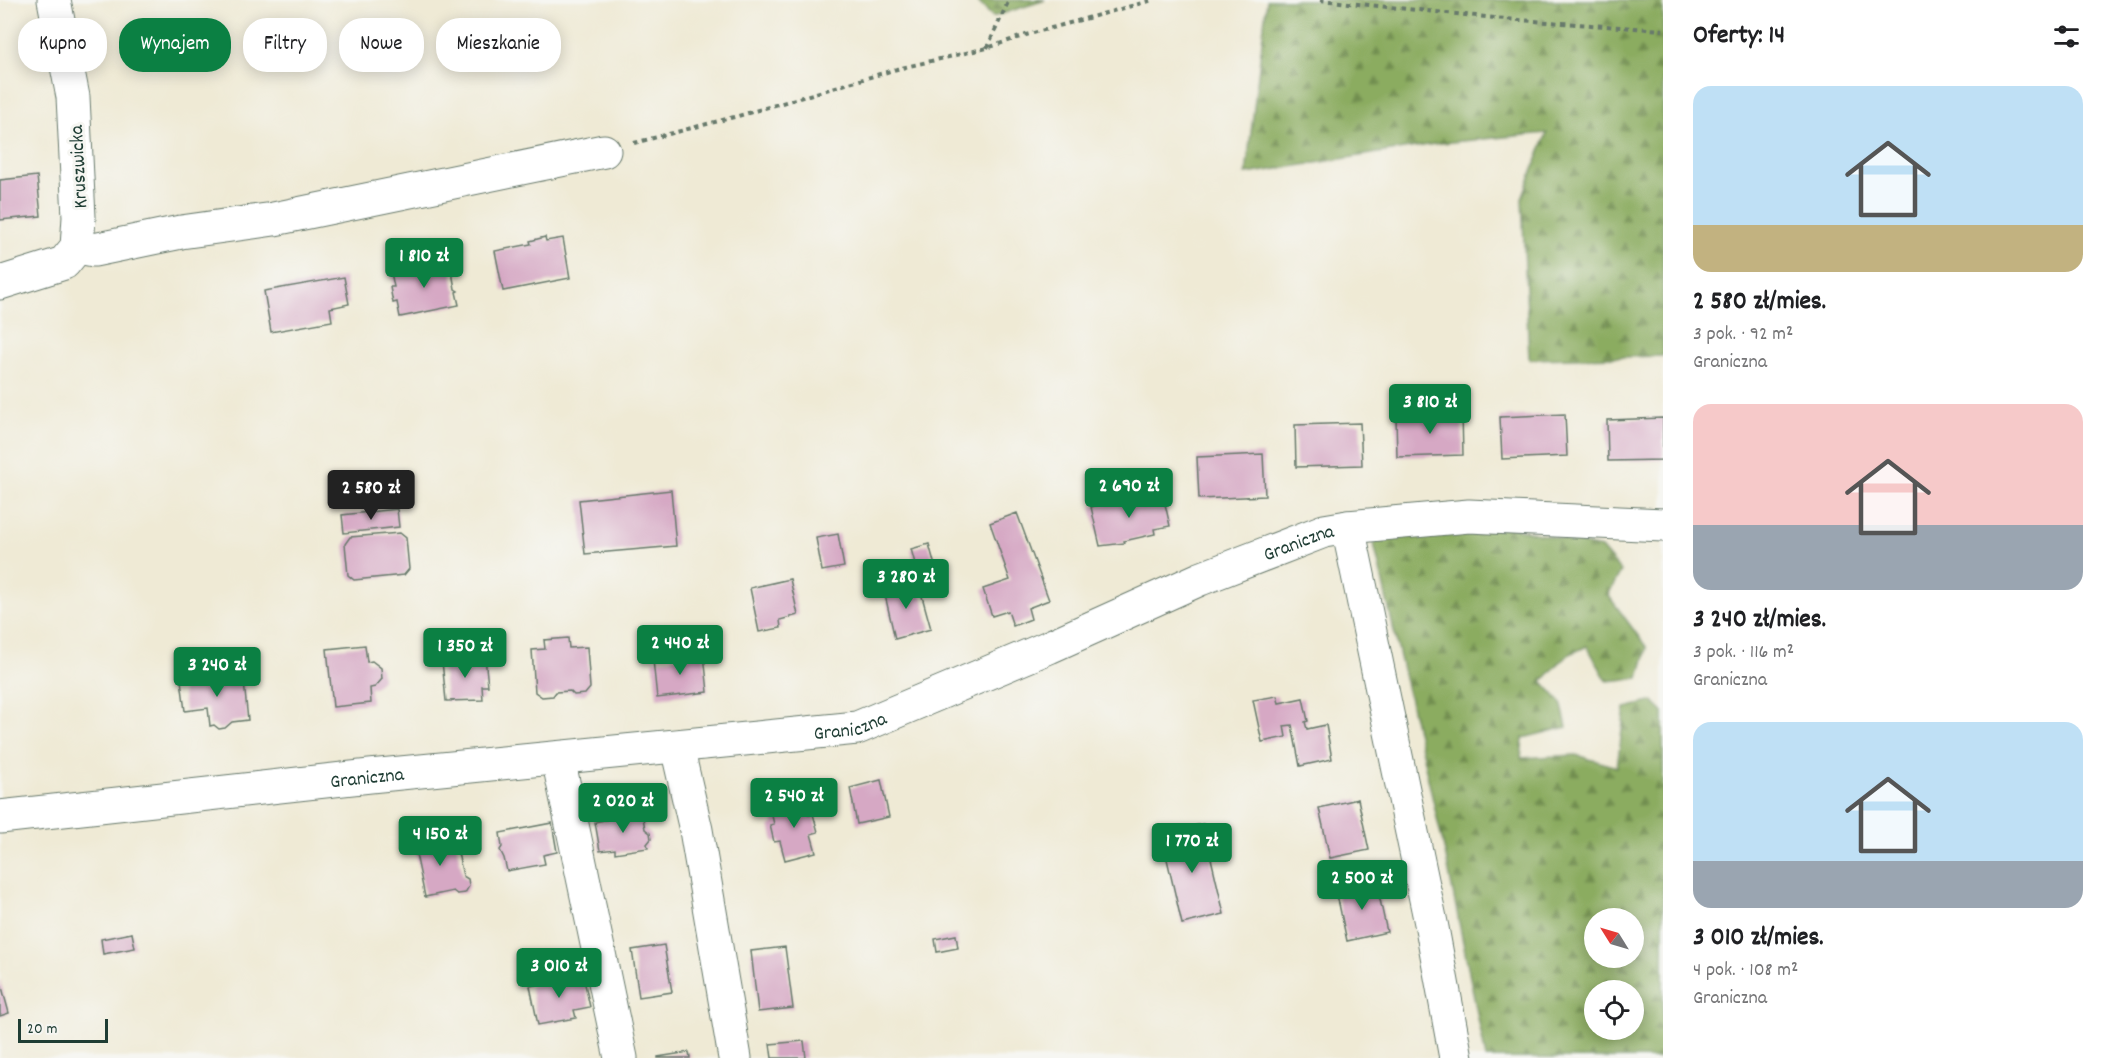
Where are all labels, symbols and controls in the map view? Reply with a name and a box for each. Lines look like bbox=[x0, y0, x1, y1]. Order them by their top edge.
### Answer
chip: Kupno bbox=[18, 18, 107, 72]
chip: Wynajem bbox=[119, 18, 231, 72]
chip: Filtry bbox=[243, 18, 327, 72]
chip: Nowe bbox=[339, 18, 424, 72]
chip: Mieszkanie bbox=[436, 18, 561, 72]
text: Oferty: 14 bbox=[1693, 18, 1785, 55]
icon: filters bbox=[2050, 20, 2083, 53]
street label: Kruszwicka bbox=[64, 124, 96, 209]
icon: home bbox=[1834, 125, 1942, 233]
pin: 1 810 zł bbox=[362, 238, 486, 289]
text: 1 810 zł bbox=[399, 243, 449, 271]
text: 2 580 zł/mies. bbox=[1693, 284, 1826, 321]
text: 3 pok. · 92 m² bbox=[1693, 321, 1793, 349]
text: Graniczna bbox=[1693, 349, 1767, 377]
pin: 3 810 zł bbox=[1368, 384, 1492, 435]
text: 3 810 zł bbox=[1403, 389, 1457, 417]
icon: home bbox=[1834, 443, 1942, 551]
pin: 2 690 zł bbox=[1067, 468, 1191, 519]
pin: 2 580 zł bbox=[309, 470, 433, 521]
text: 2 690 zł bbox=[1099, 473, 1159, 501]
text: 2 580 zł bbox=[342, 475, 400, 503]
street label: Graniczna bbox=[1260, 518, 1337, 570]
pin: 3 280 zł bbox=[844, 559, 968, 610]
text: 3 280 zł bbox=[877, 564, 935, 592]
text: 3 240 zł/mies. bbox=[1693, 602, 1826, 639]
pin: 2 440 zł bbox=[618, 625, 742, 676]
pin: 1 350 zł bbox=[403, 628, 527, 679]
text: 2 440 zł bbox=[651, 630, 709, 658]
text: 1 350 zł bbox=[437, 633, 493, 661]
text: 3 pok. · 116 m² bbox=[1693, 639, 1794, 667]
pin: 3 240 zł bbox=[155, 647, 279, 698]
text: 3 240 zł bbox=[188, 652, 246, 680]
text: Graniczna bbox=[1693, 667, 1767, 695]
street label: Graniczna bbox=[812, 706, 892, 749]
icon: home bbox=[1834, 761, 1942, 869]
street label: Graniczna bbox=[329, 762, 406, 797]
pin: 2 540 zł bbox=[732, 778, 856, 829]
pin: 2 020 zł bbox=[561, 783, 685, 834]
text: 2 540 zł bbox=[764, 783, 824, 811]
text: 2 020 zł bbox=[592, 788, 654, 816]
pin: 4 150 zł bbox=[378, 816, 502, 867]
text: 4 150 zł bbox=[413, 821, 467, 849]
pin: 1 770 zł bbox=[1130, 823, 1254, 874]
text: 1 770 zł bbox=[1166, 828, 1218, 856]
pin: 2 500 zł bbox=[1300, 860, 1424, 911]
text: 2 500 zł bbox=[1331, 865, 1393, 893]
north arrow bbox=[1584, 908, 1644, 968]
map controls bbox=[1584, 908, 1644, 1040]
text: 3 010 zł/mies. bbox=[1693, 920, 1824, 957]
pin: 3 010 zł bbox=[497, 948, 621, 999]
text: 3 010 zł bbox=[531, 953, 587, 981]
text: 4 pok. · 108 m² bbox=[1693, 957, 1798, 985]
button: locate bbox=[1584, 980, 1644, 1040]
text: Graniczna bbox=[1693, 985, 1767, 1013]
scale bar bbox=[18, 1016, 108, 1044]
text: 20 m bbox=[27, 1018, 57, 1041]

